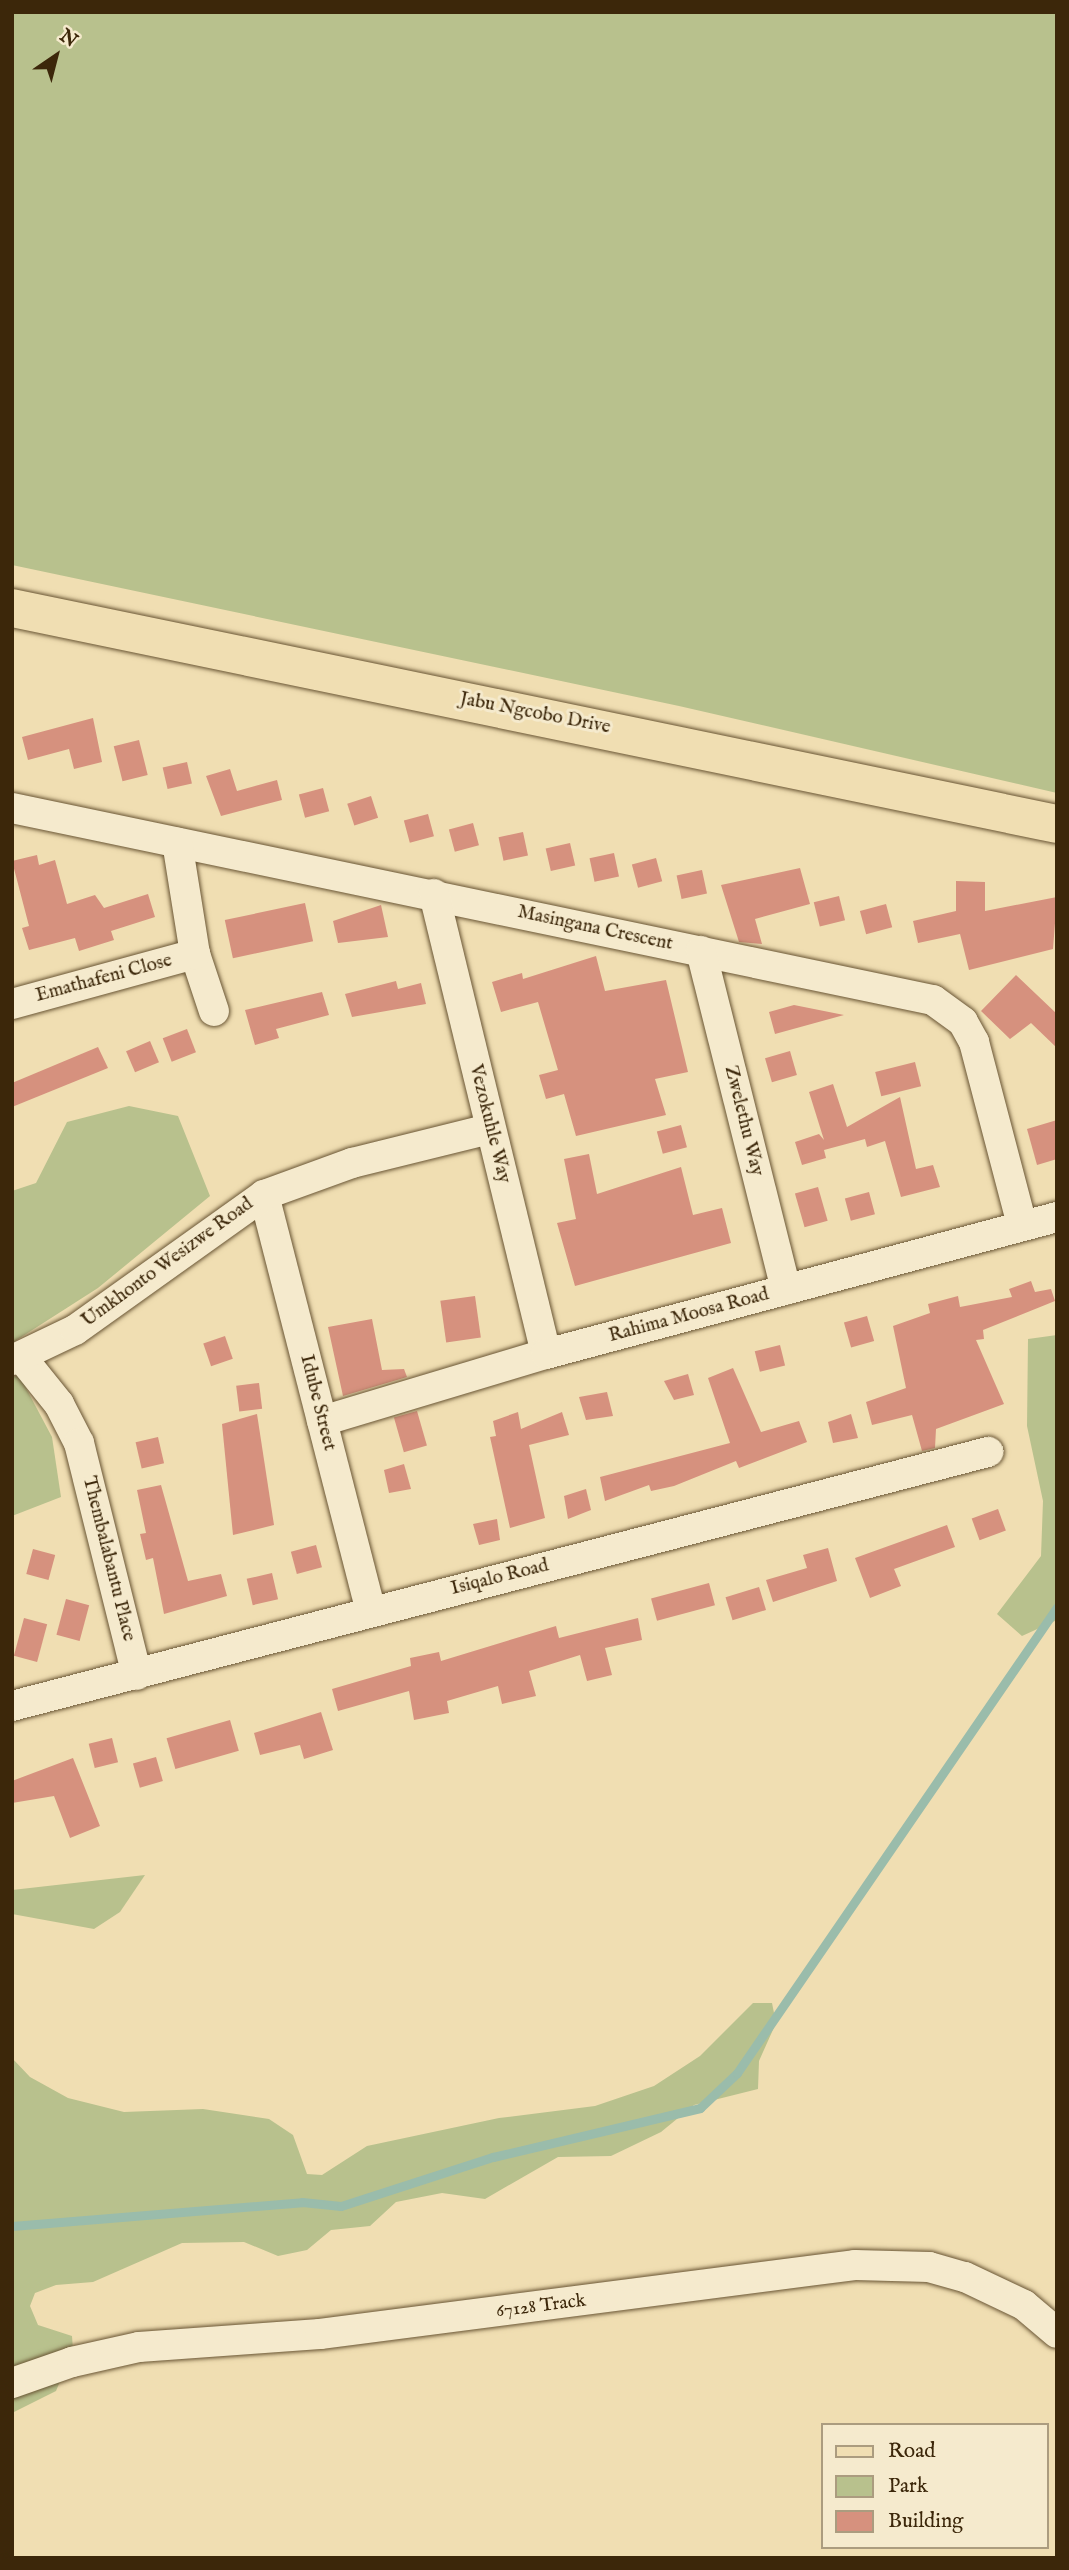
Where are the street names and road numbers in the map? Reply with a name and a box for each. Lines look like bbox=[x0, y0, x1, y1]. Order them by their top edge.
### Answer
street label: Jabu Ngcobo Drive bbox=[458, 688, 612, 740]
street label: Masingana Crescent bbox=[515, 901, 675, 957]
street label: Emathafeni Close bbox=[33, 950, 175, 1008]
street label: Vezokuhle Way bbox=[463, 1062, 515, 1186]
street label: Zwelethu Way bbox=[718, 1064, 768, 1178]
street label: Umkhonto Wesizwe Road bbox=[78, 1193, 258, 1333]
street label: Rahima Moosa Road bbox=[606, 1284, 772, 1348]
street label: Idube Street bbox=[294, 1353, 340, 1453]
street label: Thembalabantu Place bbox=[76, 1474, 140, 1644]
street label: Isiqalo Road bbox=[449, 1555, 551, 1601]
street label: 67128 Track bbox=[495, 2290, 587, 2324]

